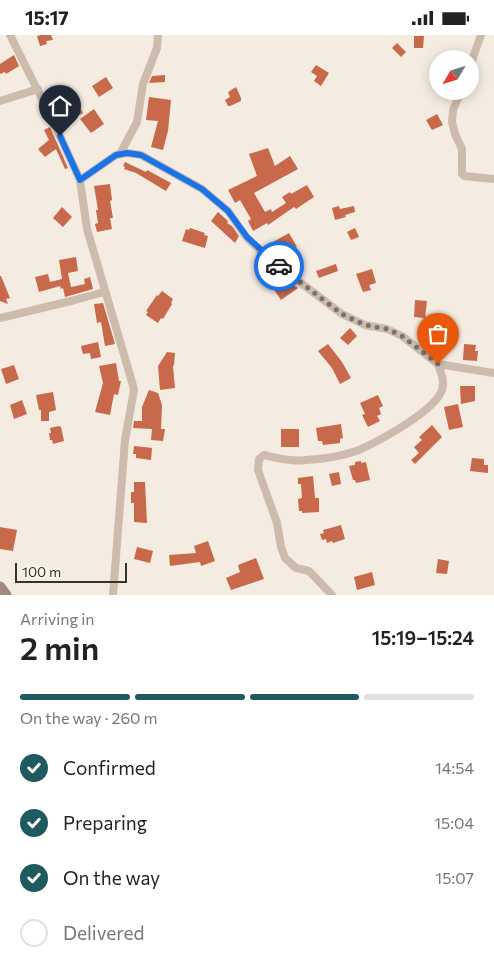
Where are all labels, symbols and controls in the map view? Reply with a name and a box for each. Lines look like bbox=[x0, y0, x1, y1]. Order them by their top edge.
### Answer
text: 15:17 bbox=[25, 6, 69, 29]
north arrow bbox=[429, 50, 479, 100]
map controls bbox=[429, 50, 479, 100]
pin bbox=[39, 85, 81, 136]
icon: home bbox=[46, 92, 74, 120]
courier bbox=[254, 241, 304, 291]
icon: car bbox=[265, 252, 293, 280]
pin bbox=[417, 313, 459, 364]
icon: bag bbox=[424, 320, 452, 348]
scale bar bbox=[15, 560, 128, 583]
text: 100 m bbox=[22, 563, 61, 580]
text: Arriving in bbox=[20, 609, 94, 628]
text: 15:19–15:24 bbox=[372, 626, 474, 649]
text: 2 min bbox=[20, 627, 99, 667]
text: On the way · 260 m bbox=[20, 708, 158, 727]
icon: check bbox=[20, 754, 48, 782]
text: Confirmed bbox=[63, 756, 156, 779]
text: 14:54 bbox=[435, 758, 474, 777]
icon: check bbox=[20, 809, 48, 837]
text: Preparing bbox=[63, 811, 147, 834]
text: 15:04 bbox=[434, 813, 474, 832]
icon: check bbox=[20, 864, 48, 892]
text: On the way bbox=[63, 866, 160, 889]
text: 15:07 bbox=[435, 868, 474, 887]
text: Delivered bbox=[63, 921, 144, 944]

